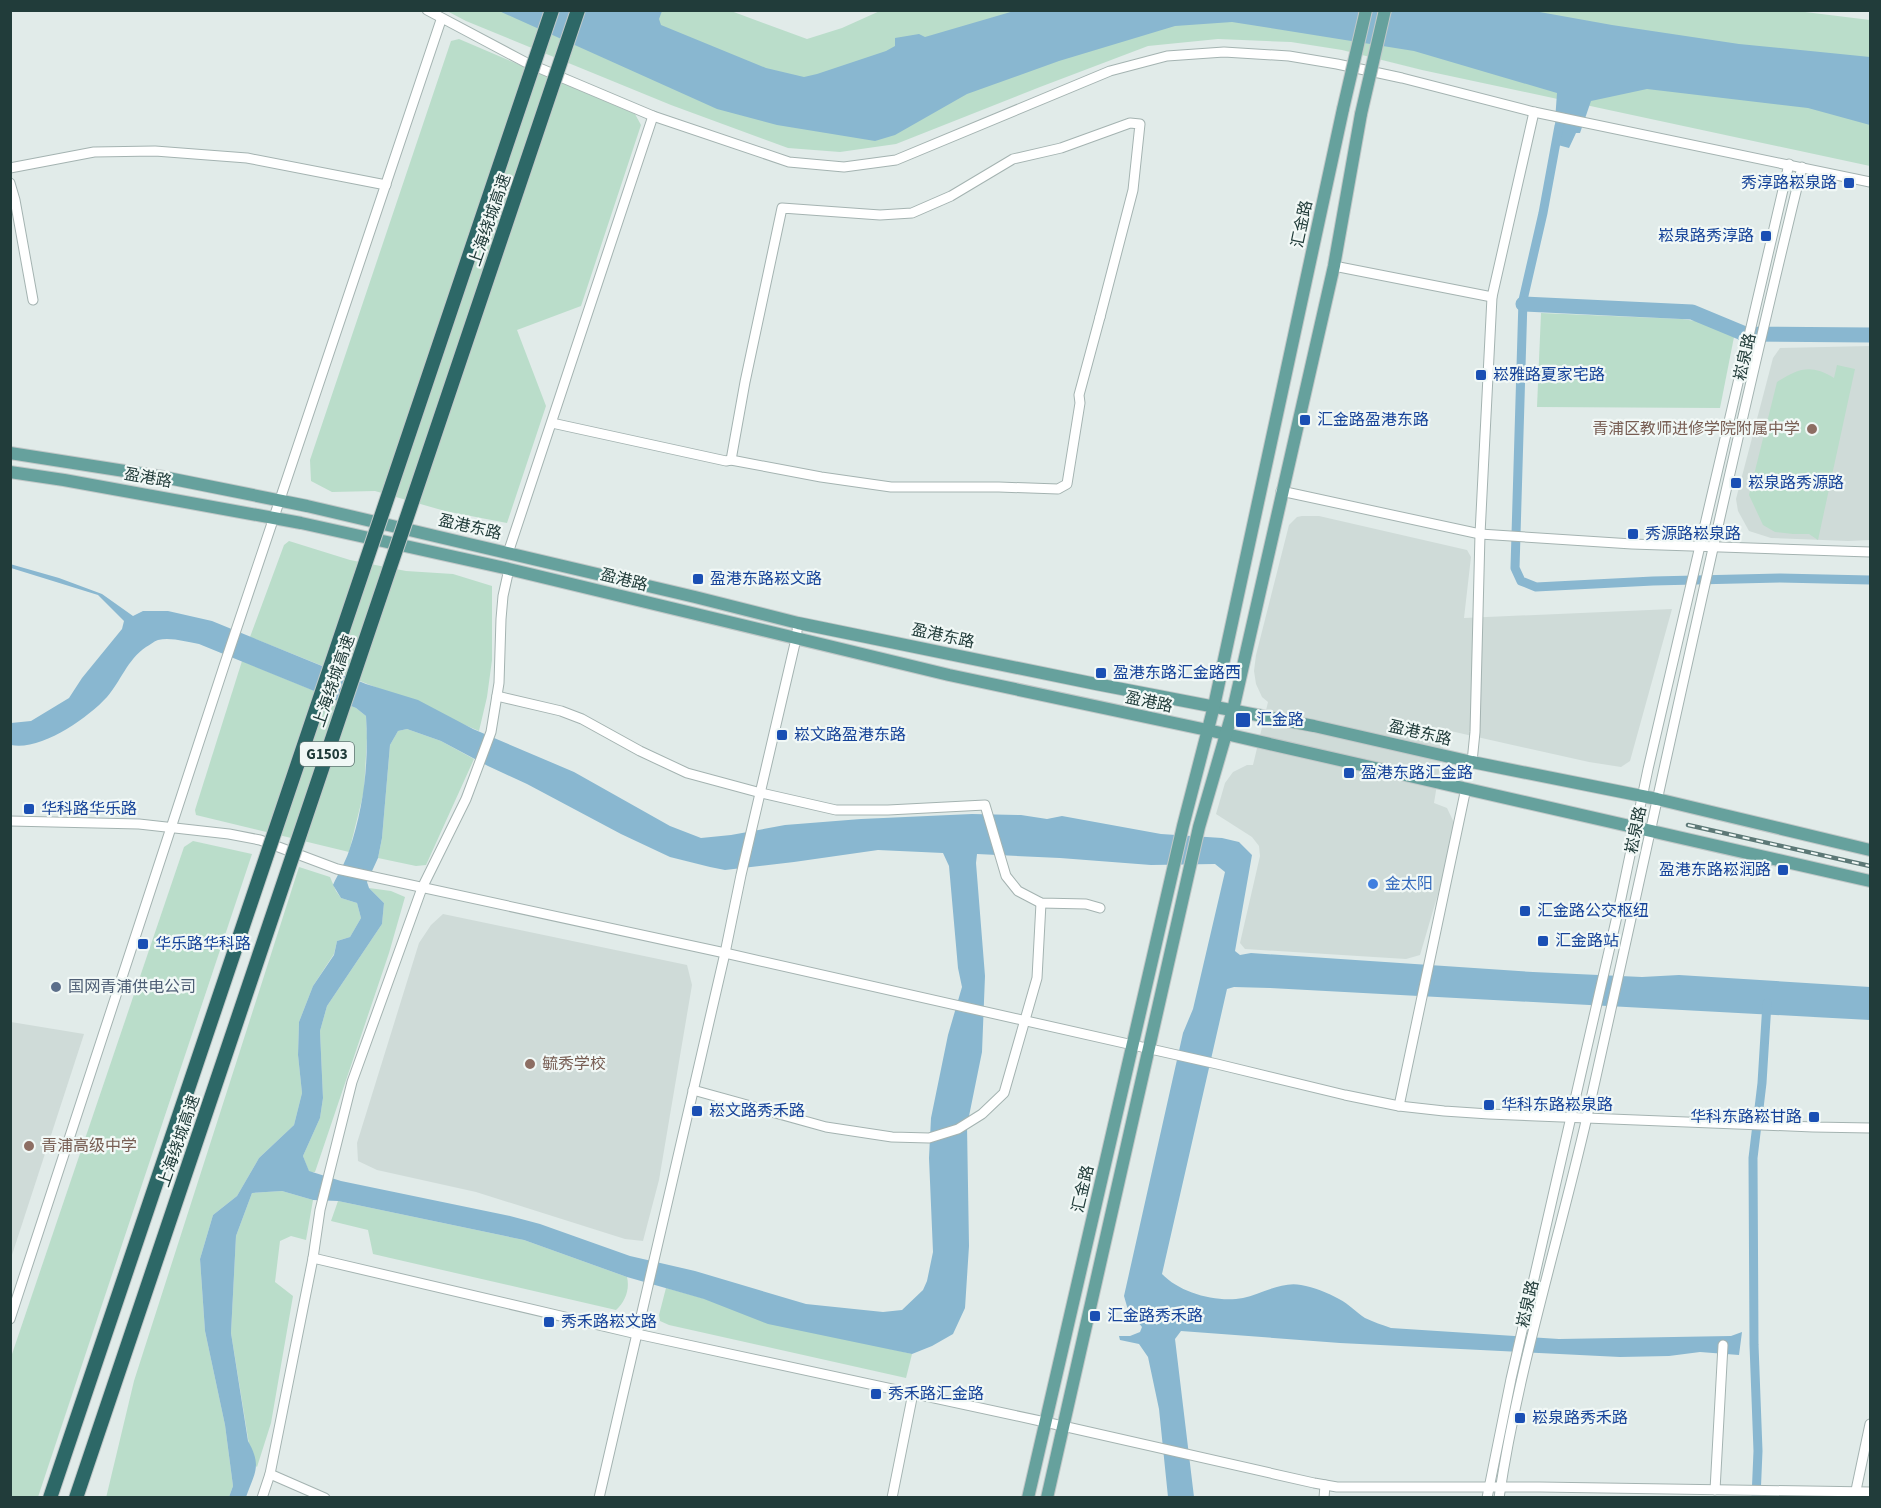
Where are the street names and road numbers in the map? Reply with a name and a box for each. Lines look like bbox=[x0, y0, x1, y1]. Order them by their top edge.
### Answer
street label: 上海绕城高速 bbox=[464, 171, 516, 269]
street label: 汇金路 bbox=[1286, 198, 1318, 250]
street label: 崧泉路 bbox=[1729, 331, 1761, 383]
street label: 盈港路 bbox=[122, 463, 174, 493]
street label: 盈港东路 bbox=[436, 509, 504, 545]
street label: 盈港路 bbox=[598, 564, 650, 596]
street label: 盈港东路 bbox=[909, 619, 977, 653]
street label: 上海绕城高速 bbox=[308, 632, 360, 730]
street label: 盈港路 bbox=[1123, 686, 1175, 718]
street label: 盈港东路 bbox=[1386, 715, 1454, 751]
road number: G1503 bbox=[300, 742, 354, 766]
street label: 崧泉路 bbox=[1620, 804, 1652, 856]
street label: 上海绕城高速 bbox=[153, 1092, 205, 1190]
street label: 汇金路 bbox=[1067, 1163, 1099, 1215]
street label: 崧泉路 bbox=[1512, 1278, 1544, 1330]

